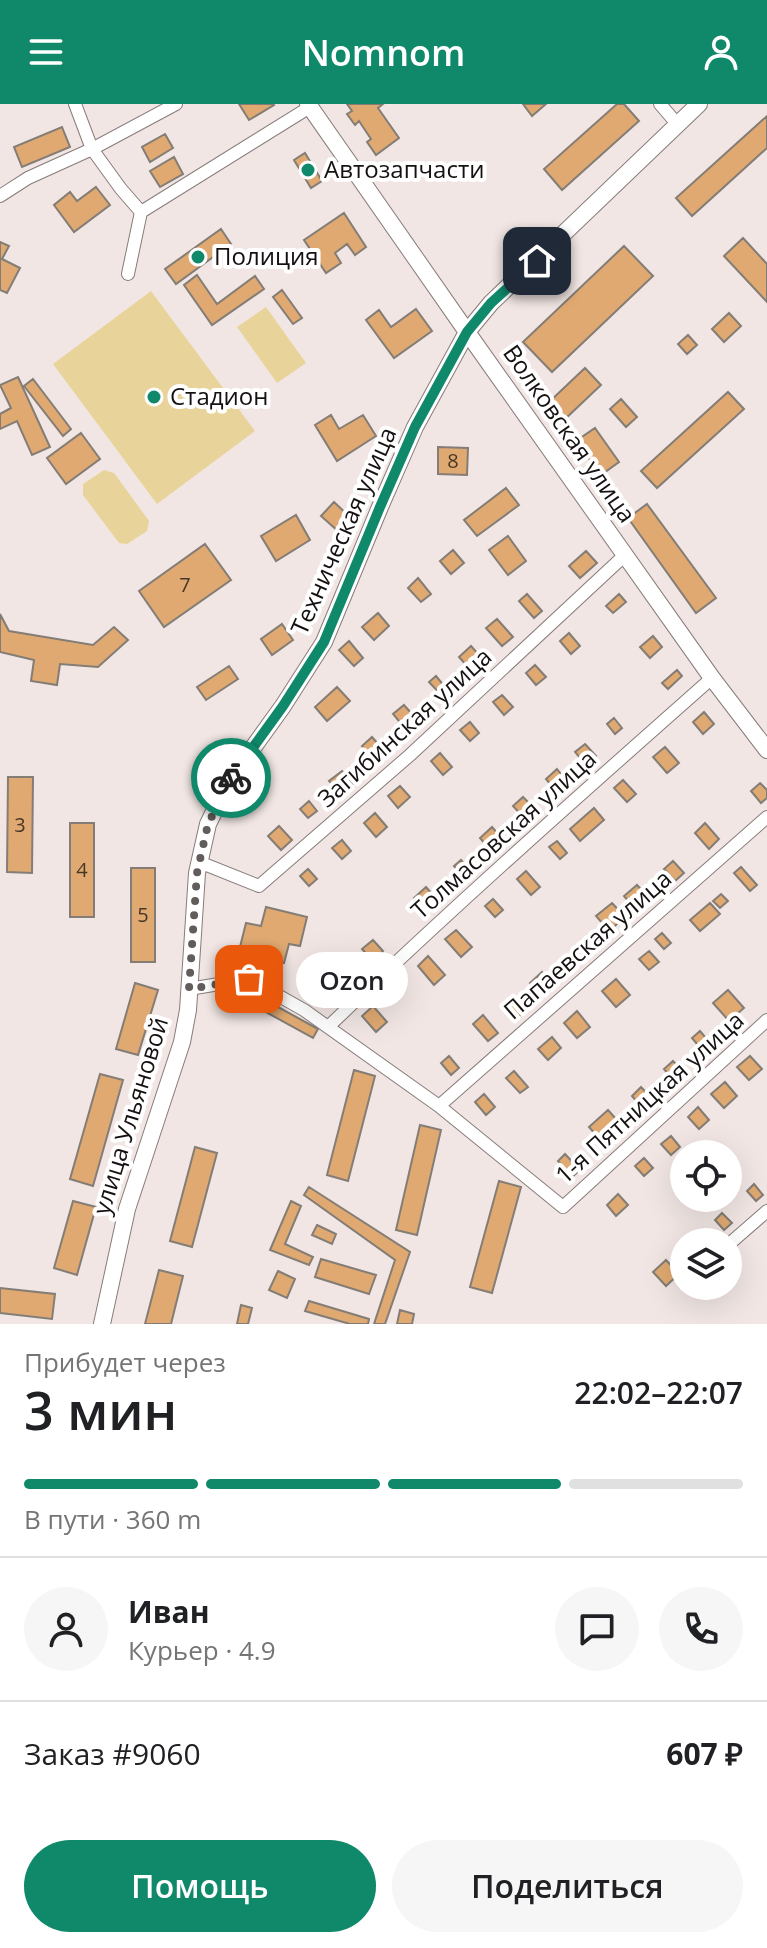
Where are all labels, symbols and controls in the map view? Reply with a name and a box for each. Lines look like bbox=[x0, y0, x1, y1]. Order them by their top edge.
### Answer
text: Nomnom bbox=[302, 28, 465, 77]
icon: menu bbox=[24, 30, 68, 74]
icon: person bbox=[699, 30, 743, 74]
place label: Автозапчасти bbox=[324, 152, 484, 185]
marker: Автозапчасти bbox=[299, 161, 317, 179]
pin bbox=[503, 227, 571, 295]
place label: Полиция bbox=[214, 239, 318, 272]
icon: home bbox=[515, 239, 559, 283]
marker: Полиция bbox=[189, 248, 207, 266]
street label: Волковская улица bbox=[496, 337, 644, 529]
place label: Стадион bbox=[170, 379, 268, 412]
marker: Стадион bbox=[145, 388, 163, 406]
street label: Техническая улица bbox=[282, 421, 403, 639]
house number: 8 bbox=[447, 447, 459, 474]
house number: 7 bbox=[179, 571, 191, 598]
street label: Загибинская улица bbox=[310, 640, 498, 814]
courier bbox=[191, 738, 271, 818]
street label: Толмасовская улица bbox=[403, 742, 603, 926]
icon: bike bbox=[209, 756, 253, 800]
house number: 3 bbox=[14, 811, 26, 838]
house number: 4 bbox=[76, 856, 88, 883]
street label: Папаевская улица bbox=[496, 862, 678, 1026]
house number: 5 bbox=[137, 901, 149, 928]
pin bbox=[215, 945, 283, 1013]
callout: Ozon bbox=[297, 951, 409, 1007]
icon: bag bbox=[227, 957, 271, 1001]
text: Ozon bbox=[319, 962, 385, 998]
street label: 1-я Пятницкая улица bbox=[548, 1003, 750, 1190]
street label: улица Ульяновой bbox=[84, 1013, 175, 1218]
map controls bbox=[670, 1140, 742, 1300]
button: locate bbox=[670, 1140, 742, 1212]
button: layers bbox=[670, 1228, 742, 1300]
text: Прибудет через bbox=[24, 1344, 226, 1380]
text: 22:02–22:07 bbox=[574, 1372, 743, 1413]
text: 3 мин bbox=[24, 1374, 177, 1445]
text: В пути · 360 m bbox=[24, 1501, 201, 1537]
button: person bbox=[24, 1587, 108, 1671]
button: chat bbox=[555, 1587, 639, 1671]
button: phone bbox=[659, 1587, 743, 1671]
text: Иван bbox=[128, 1591, 210, 1632]
text: Курьер · 4.9 bbox=[128, 1632, 276, 1668]
text: Заказ #9060 bbox=[24, 1733, 201, 1774]
text: 607 ₽ bbox=[666, 1733, 743, 1774]
button: Помощь bbox=[24, 1840, 376, 1932]
button: Поделиться bbox=[392, 1840, 743, 1932]

